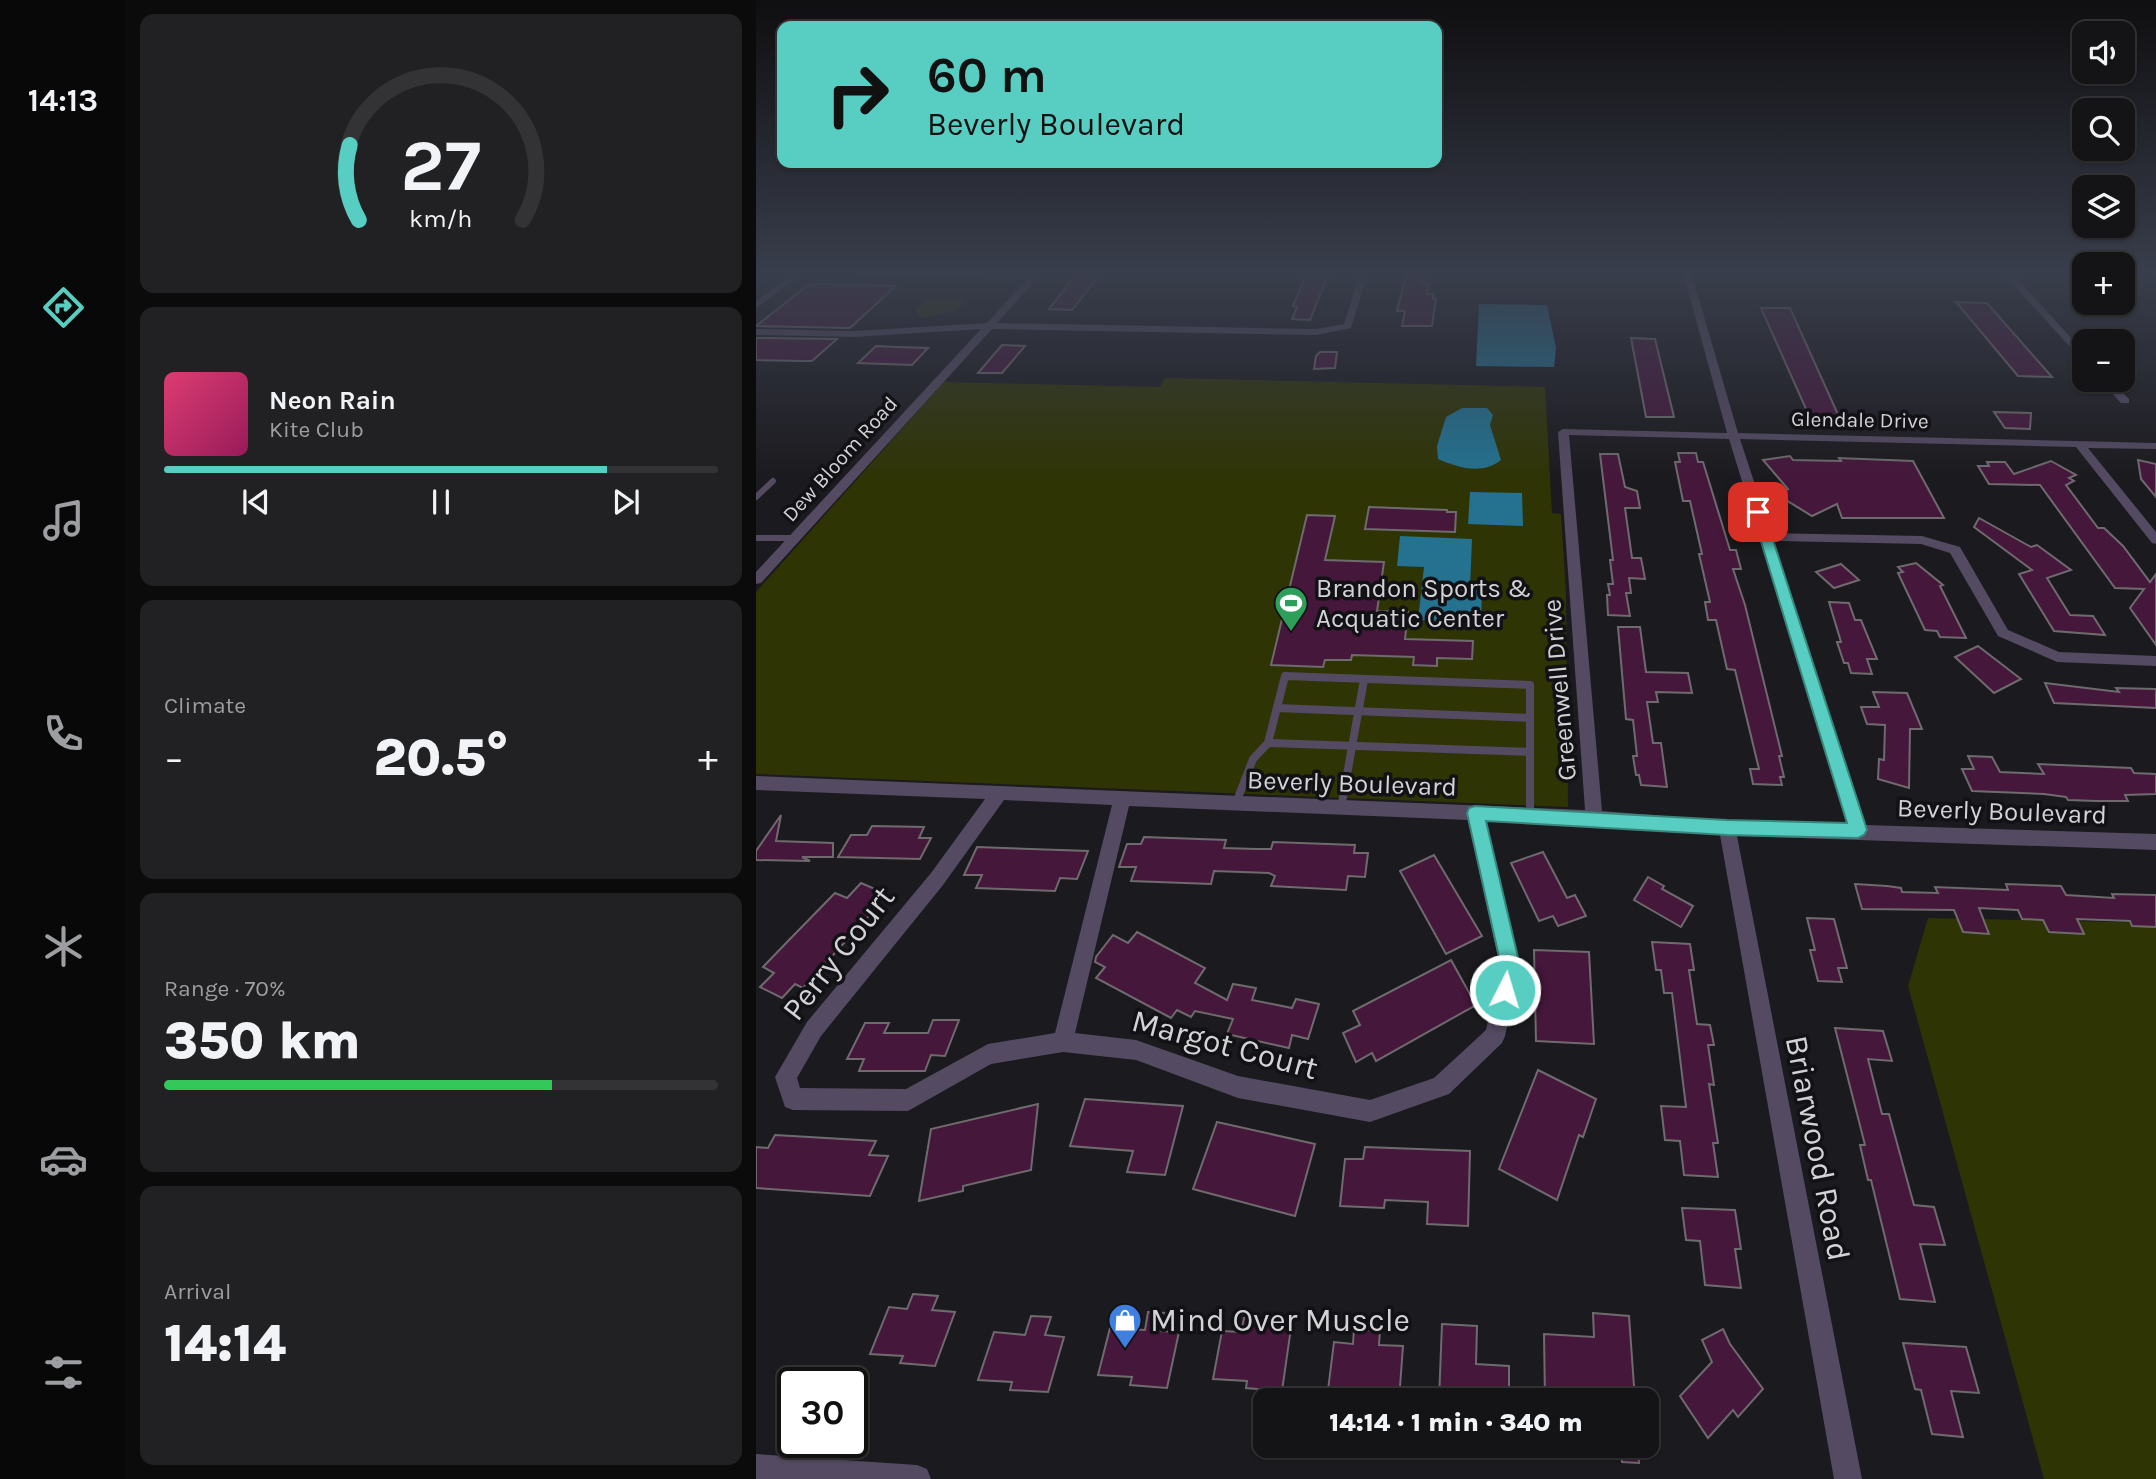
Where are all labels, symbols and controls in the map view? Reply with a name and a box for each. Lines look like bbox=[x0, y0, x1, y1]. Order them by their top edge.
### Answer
map controls bbox=[2072, 21, 2135, 392]
button: sound bbox=[2072, 21, 2135, 84]
text: 60 m bbox=[927, 47, 1047, 104]
icon: right bbox=[812, 49, 903, 140]
text: 14:13 bbox=[28, 82, 98, 119]
button: search bbox=[2072, 98, 2135, 161]
text: Beverly Boulevard bbox=[927, 106, 1185, 143]
text: 27 bbox=[401, 123, 481, 208]
button: layers bbox=[2072, 175, 2135, 238]
text: km/h bbox=[409, 203, 473, 232]
button: + bbox=[2072, 252, 2135, 315]
icon: directions bbox=[39, 283, 88, 332]
button: − bbox=[2072, 329, 2135, 392]
text: Neon Rain bbox=[269, 385, 396, 416]
street label: Dew Bloom Road bbox=[778, 392, 902, 526]
street label: Glendale Drive bbox=[1791, 407, 1929, 433]
text: Kite Club bbox=[269, 416, 364, 443]
pin bbox=[1728, 482, 1788, 542]
icon: previous bbox=[237, 483, 275, 521]
icon: pause bbox=[422, 483, 460, 521]
icon: next bbox=[607, 483, 645, 521]
icon: arrive bbox=[1739, 493, 1777, 531]
icon: music bbox=[39, 496, 88, 545]
place label: Brandon Sports & Acquatic Center bbox=[1316, 573, 1531, 634]
sports icon: Brandon Sports & Acquatic Center bbox=[1272, 584, 1310, 633]
street label: Greenwell Drive bbox=[1536, 598, 1583, 782]
text: Climate bbox=[164, 692, 246, 719]
icon: phone bbox=[39, 709, 88, 758]
text: 20.5° bbox=[373, 727, 509, 788]
text: − bbox=[164, 736, 184, 781]
text: + bbox=[698, 736, 718, 781]
street label: Beverly Boulevard bbox=[1247, 764, 1457, 803]
street label: Beverly Boulevard bbox=[1897, 792, 2107, 831]
street label: Perry Court bbox=[775, 879, 902, 1028]
icon: climate bbox=[39, 922, 88, 971]
position arrow bbox=[1468, 953, 1542, 1027]
text: Range · 70% bbox=[164, 975, 286, 1002]
street label: Margot Court bbox=[1128, 1002, 1322, 1087]
text: 350 km bbox=[164, 1010, 361, 1071]
street label: Briarwood Road bbox=[1778, 1032, 1857, 1264]
icon: car bbox=[39, 1135, 88, 1184]
text: Arrival bbox=[164, 1278, 231, 1305]
shop icon: Mind Over Muscle bbox=[1106, 1301, 1144, 1350]
place label: Mind Over Muscle bbox=[1150, 1302, 1410, 1339]
text: 14:14 bbox=[164, 1313, 286, 1374]
icon: filters bbox=[39, 1348, 88, 1397]
speed limit sign: 30 bbox=[777, 1367, 868, 1458]
text: 14:14 · 1 min · 340 m bbox=[1329, 1407, 1583, 1438]

